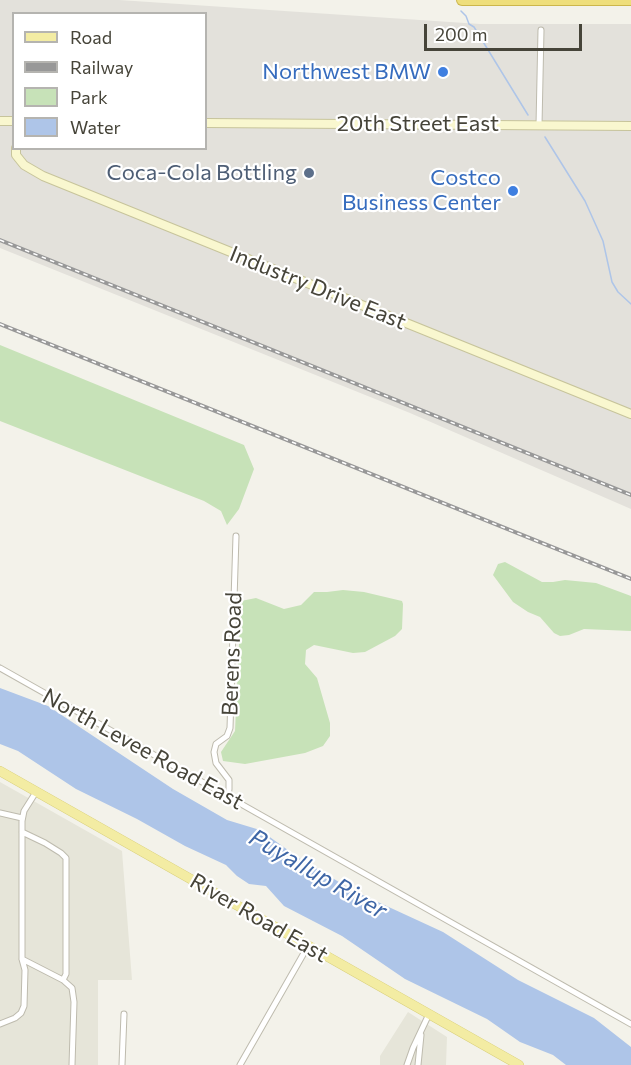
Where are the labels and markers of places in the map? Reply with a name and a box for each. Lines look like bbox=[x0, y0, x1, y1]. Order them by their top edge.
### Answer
place label: Northwest BMW bbox=[262, 59, 431, 85]
marker: Northwest BMW bbox=[436, 65, 450, 79]
place label: Coca-Cola Bottling bbox=[107, 160, 297, 186]
place label: Costco Business Center bbox=[342, 165, 501, 216]
marker: Coca-Cola Bottling bbox=[302, 166, 316, 180]
marker: Costco Business Center bbox=[506, 184, 520, 198]

